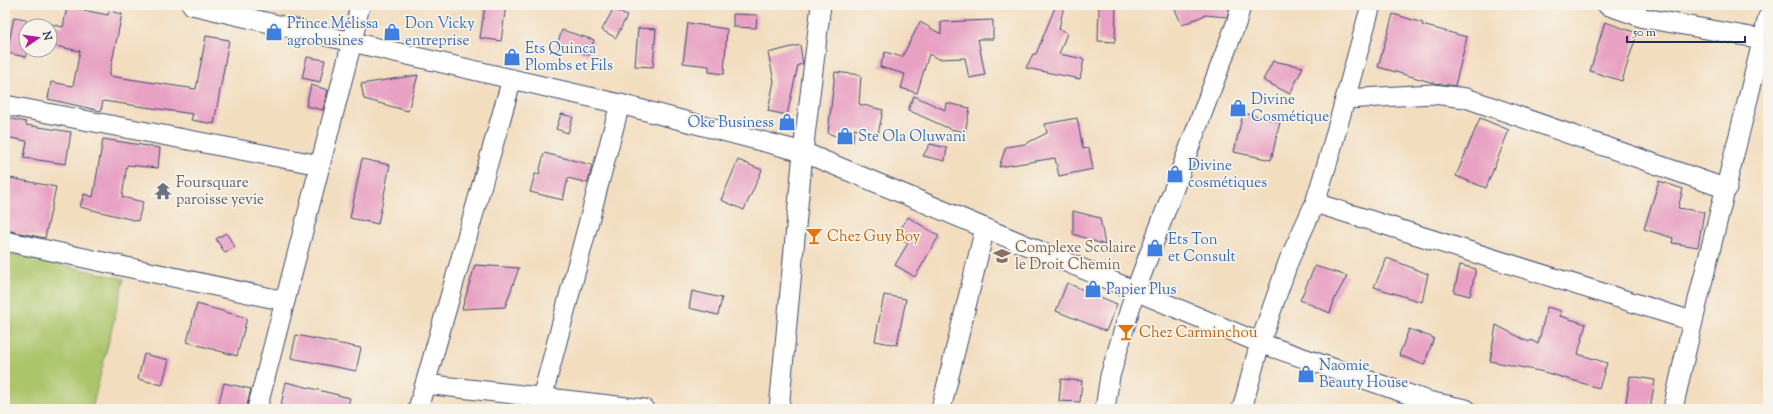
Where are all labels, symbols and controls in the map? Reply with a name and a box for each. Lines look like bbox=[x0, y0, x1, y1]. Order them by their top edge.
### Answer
place label: Prince Mélissa agrobusines bbox=[287, 14, 379, 52]
place label: Don Vicky entreprise bbox=[405, 14, 475, 52]
north arrow bbox=[18, 18, 58, 58]
scale bar bbox=[1627, 18, 1745, 44]
shop icon: Prince Mélissa agrobusines bbox=[264, 22, 284, 42]
shop icon: Don Vicky entreprise bbox=[382, 22, 402, 42]
text: 50 m bbox=[1632, 24, 1656, 42]
text: N bbox=[38, 29, 56, 42]
place label: Ets Quinca Plombs et Fils bbox=[525, 39, 613, 77]
shop icon: Ets Quinca Plombs et Fils bbox=[502, 47, 522, 67]
place label: Divine Cosmétique bbox=[1251, 90, 1329, 128]
shop icon: Divine Cosmétique bbox=[1228, 98, 1248, 118]
shop icon: Oke Business bbox=[777, 112, 797, 132]
place label: Oke Business bbox=[687, 113, 774, 134]
shop icon: Ste Ola Oluwani bbox=[835, 126, 855, 146]
place label: Ste Ola Oluwani bbox=[858, 127, 966, 148]
place label: Divine cosmétiques bbox=[1188, 156, 1267, 194]
shop icon: Divine cosmétiques bbox=[1165, 164, 1185, 184]
place label: Foursquare paroisse yevie bbox=[176, 173, 264, 211]
temple icon: Foursquare paroisse yevie bbox=[153, 181, 173, 201]
bar icon: Chez Guy Boy bbox=[804, 226, 824, 246]
place label: Chez Guy Boy bbox=[827, 227, 920, 248]
place label: Ets Ton et Consult bbox=[1168, 230, 1236, 268]
place label: Complexe Scolaire le Droit Chemin bbox=[1015, 238, 1136, 276]
shop icon: Ets Ton et Consult bbox=[1145, 238, 1165, 258]
school or university icon: Complexe Scolaire le Droit Chemin bbox=[992, 246, 1012, 266]
shop icon: Papier Plus bbox=[1083, 279, 1103, 299]
place label: Papier Plus bbox=[1106, 280, 1176, 301]
bar icon: Chez Carminchou bbox=[1116, 322, 1136, 342]
place label: Chez Carminchou bbox=[1139, 323, 1258, 344]
place label: Naomie Beauty House bbox=[1319, 356, 1408, 394]
shop icon: Naomie Beauty House bbox=[1296, 364, 1316, 384]

